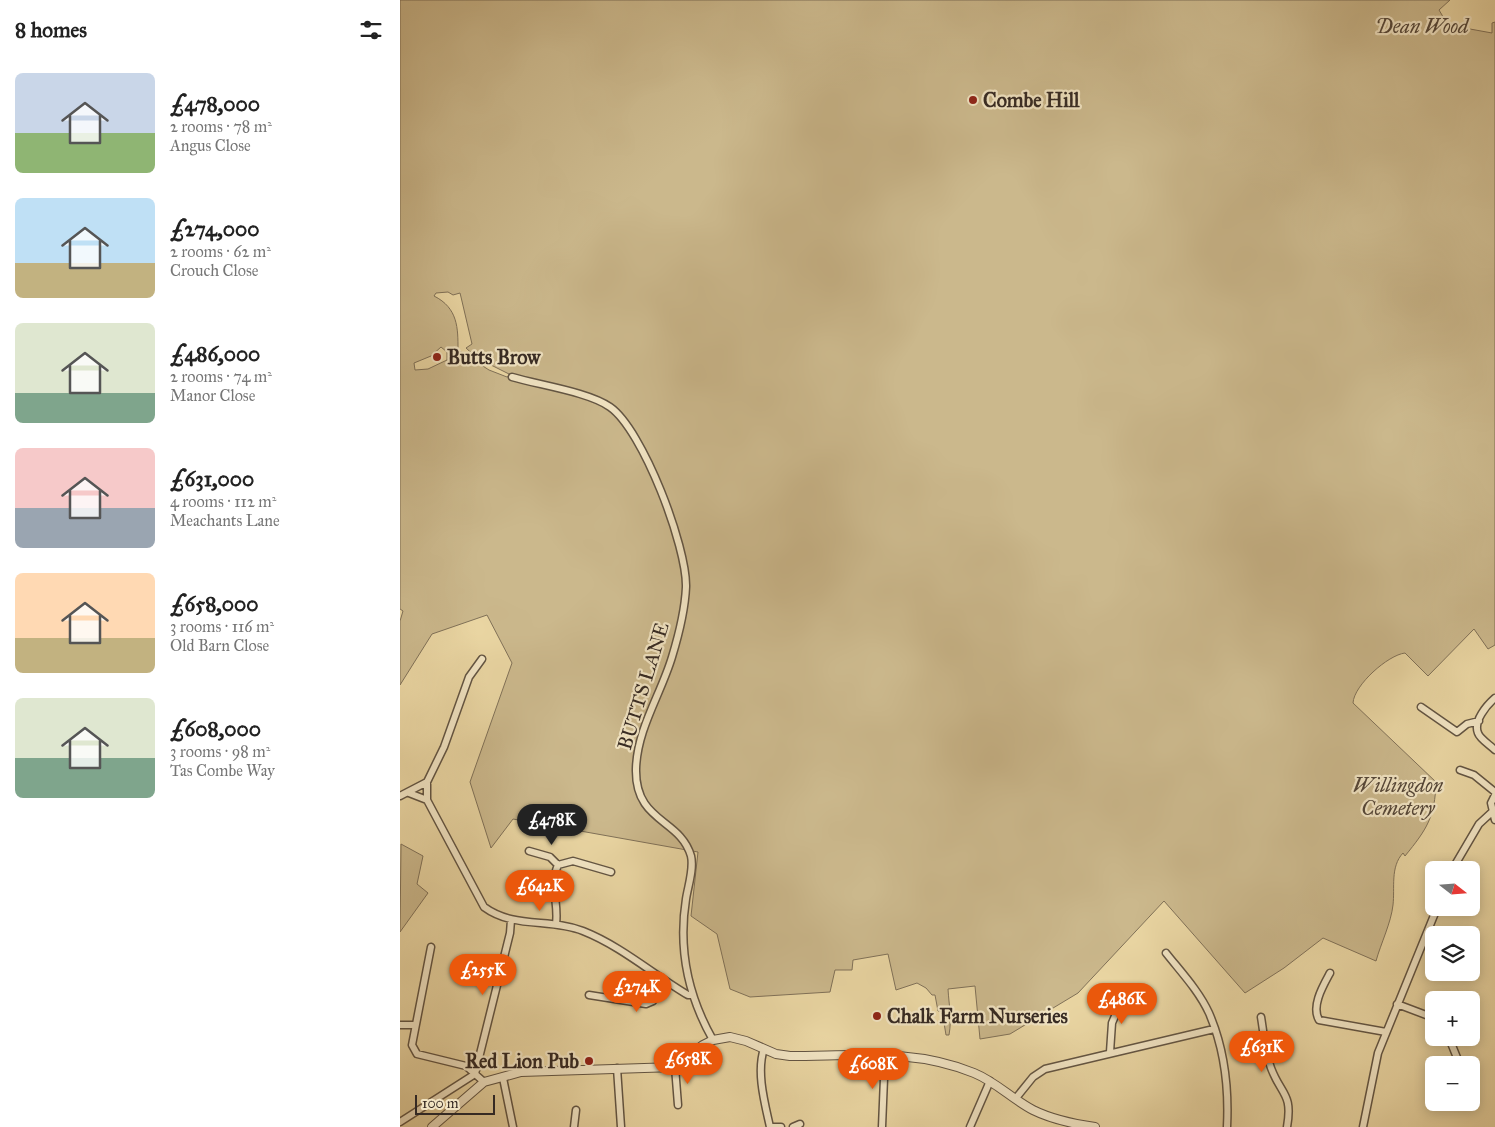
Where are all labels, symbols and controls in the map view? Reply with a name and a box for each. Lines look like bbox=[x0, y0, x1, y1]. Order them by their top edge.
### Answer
park label: Dean Wood bbox=[1376, 14, 1470, 38]
icon: filters bbox=[357, 16, 385, 44]
text: 8 homes bbox=[15, 17, 87, 43]
place label: Combe Hill bbox=[983, 88, 1080, 112]
text: £478,000 bbox=[170, 91, 260, 117]
icon: home bbox=[55, 93, 115, 153]
marker: Combe Hill bbox=[967, 94, 979, 106]
text: 2 rooms · 78 m² bbox=[170, 117, 272, 136]
text: Angus Close bbox=[170, 136, 251, 155]
text: £274,000 bbox=[170, 216, 259, 242]
icon: home bbox=[55, 218, 115, 278]
text: 2 rooms · 62 m² bbox=[170, 242, 271, 261]
text: Crouch Close bbox=[170, 261, 258, 280]
text: £486,000 bbox=[170, 341, 260, 367]
icon: home bbox=[55, 343, 115, 403]
place label: Butts Brow bbox=[447, 345, 541, 369]
marker: Butts Brow bbox=[431, 351, 443, 363]
text: 2 rooms · 74 m² bbox=[170, 367, 272, 386]
text: Manor Close bbox=[170, 386, 255, 405]
text: £631,000 bbox=[170, 466, 254, 492]
icon: home bbox=[55, 468, 115, 528]
text: 4 rooms · 112 m² bbox=[170, 492, 276, 511]
text: Meachants Lane bbox=[170, 511, 280, 530]
text: £658,000 bbox=[170, 591, 258, 617]
icon: home bbox=[55, 593, 115, 653]
text: 3 rooms · 116 m² bbox=[170, 617, 274, 636]
street label: BUTTS LANE bbox=[612, 619, 674, 753]
text: Old Barn Close bbox=[170, 636, 269, 655]
text: £608,000 bbox=[170, 716, 261, 742]
icon: home bbox=[55, 718, 115, 778]
text: 3 rooms · 98 m² bbox=[170, 742, 270, 761]
text: Tas Combe Way bbox=[170, 761, 275, 780]
park label: Willingdon Cemetery bbox=[1353, 773, 1444, 820]
pin: £478K bbox=[517, 804, 587, 846]
text: £478K bbox=[528, 810, 576, 829]
north arrow bbox=[1425, 861, 1480, 916]
map controls bbox=[1425, 861, 1480, 1111]
pin: £642K bbox=[505, 870, 575, 912]
text: £642K bbox=[516, 876, 564, 895]
button: layers bbox=[1425, 926, 1480, 981]
pin: £255K bbox=[448, 954, 518, 996]
text: £255K bbox=[460, 960, 506, 979]
pin: £274K bbox=[602, 970, 672, 1013]
text: £274K bbox=[613, 977, 661, 996]
pin: £486K bbox=[1087, 982, 1157, 1025]
text: £486K bbox=[1098, 989, 1146, 1008]
button: + bbox=[1425, 991, 1480, 1046]
place label: Chalk Farm Nurseries bbox=[887, 1004, 1069, 1028]
marker: Chalk Farm Nurseries bbox=[871, 1010, 883, 1022]
pin: £631K bbox=[1227, 1030, 1297, 1073]
text: £631K bbox=[1240, 1037, 1284, 1056]
pin: £658K bbox=[653, 1042, 723, 1085]
pin: £608K bbox=[838, 1048, 908, 1090]
place label: Red Lion Pub bbox=[465, 1049, 579, 1073]
text: £658K bbox=[665, 1049, 711, 1068]
text: £608K bbox=[849, 1054, 897, 1073]
marker: Red Lion Pub bbox=[583, 1055, 595, 1067]
button: − bbox=[1425, 1056, 1480, 1111]
scale bar bbox=[415, 1092, 495, 1115]
text: 100 m bbox=[422, 1095, 459, 1112]

